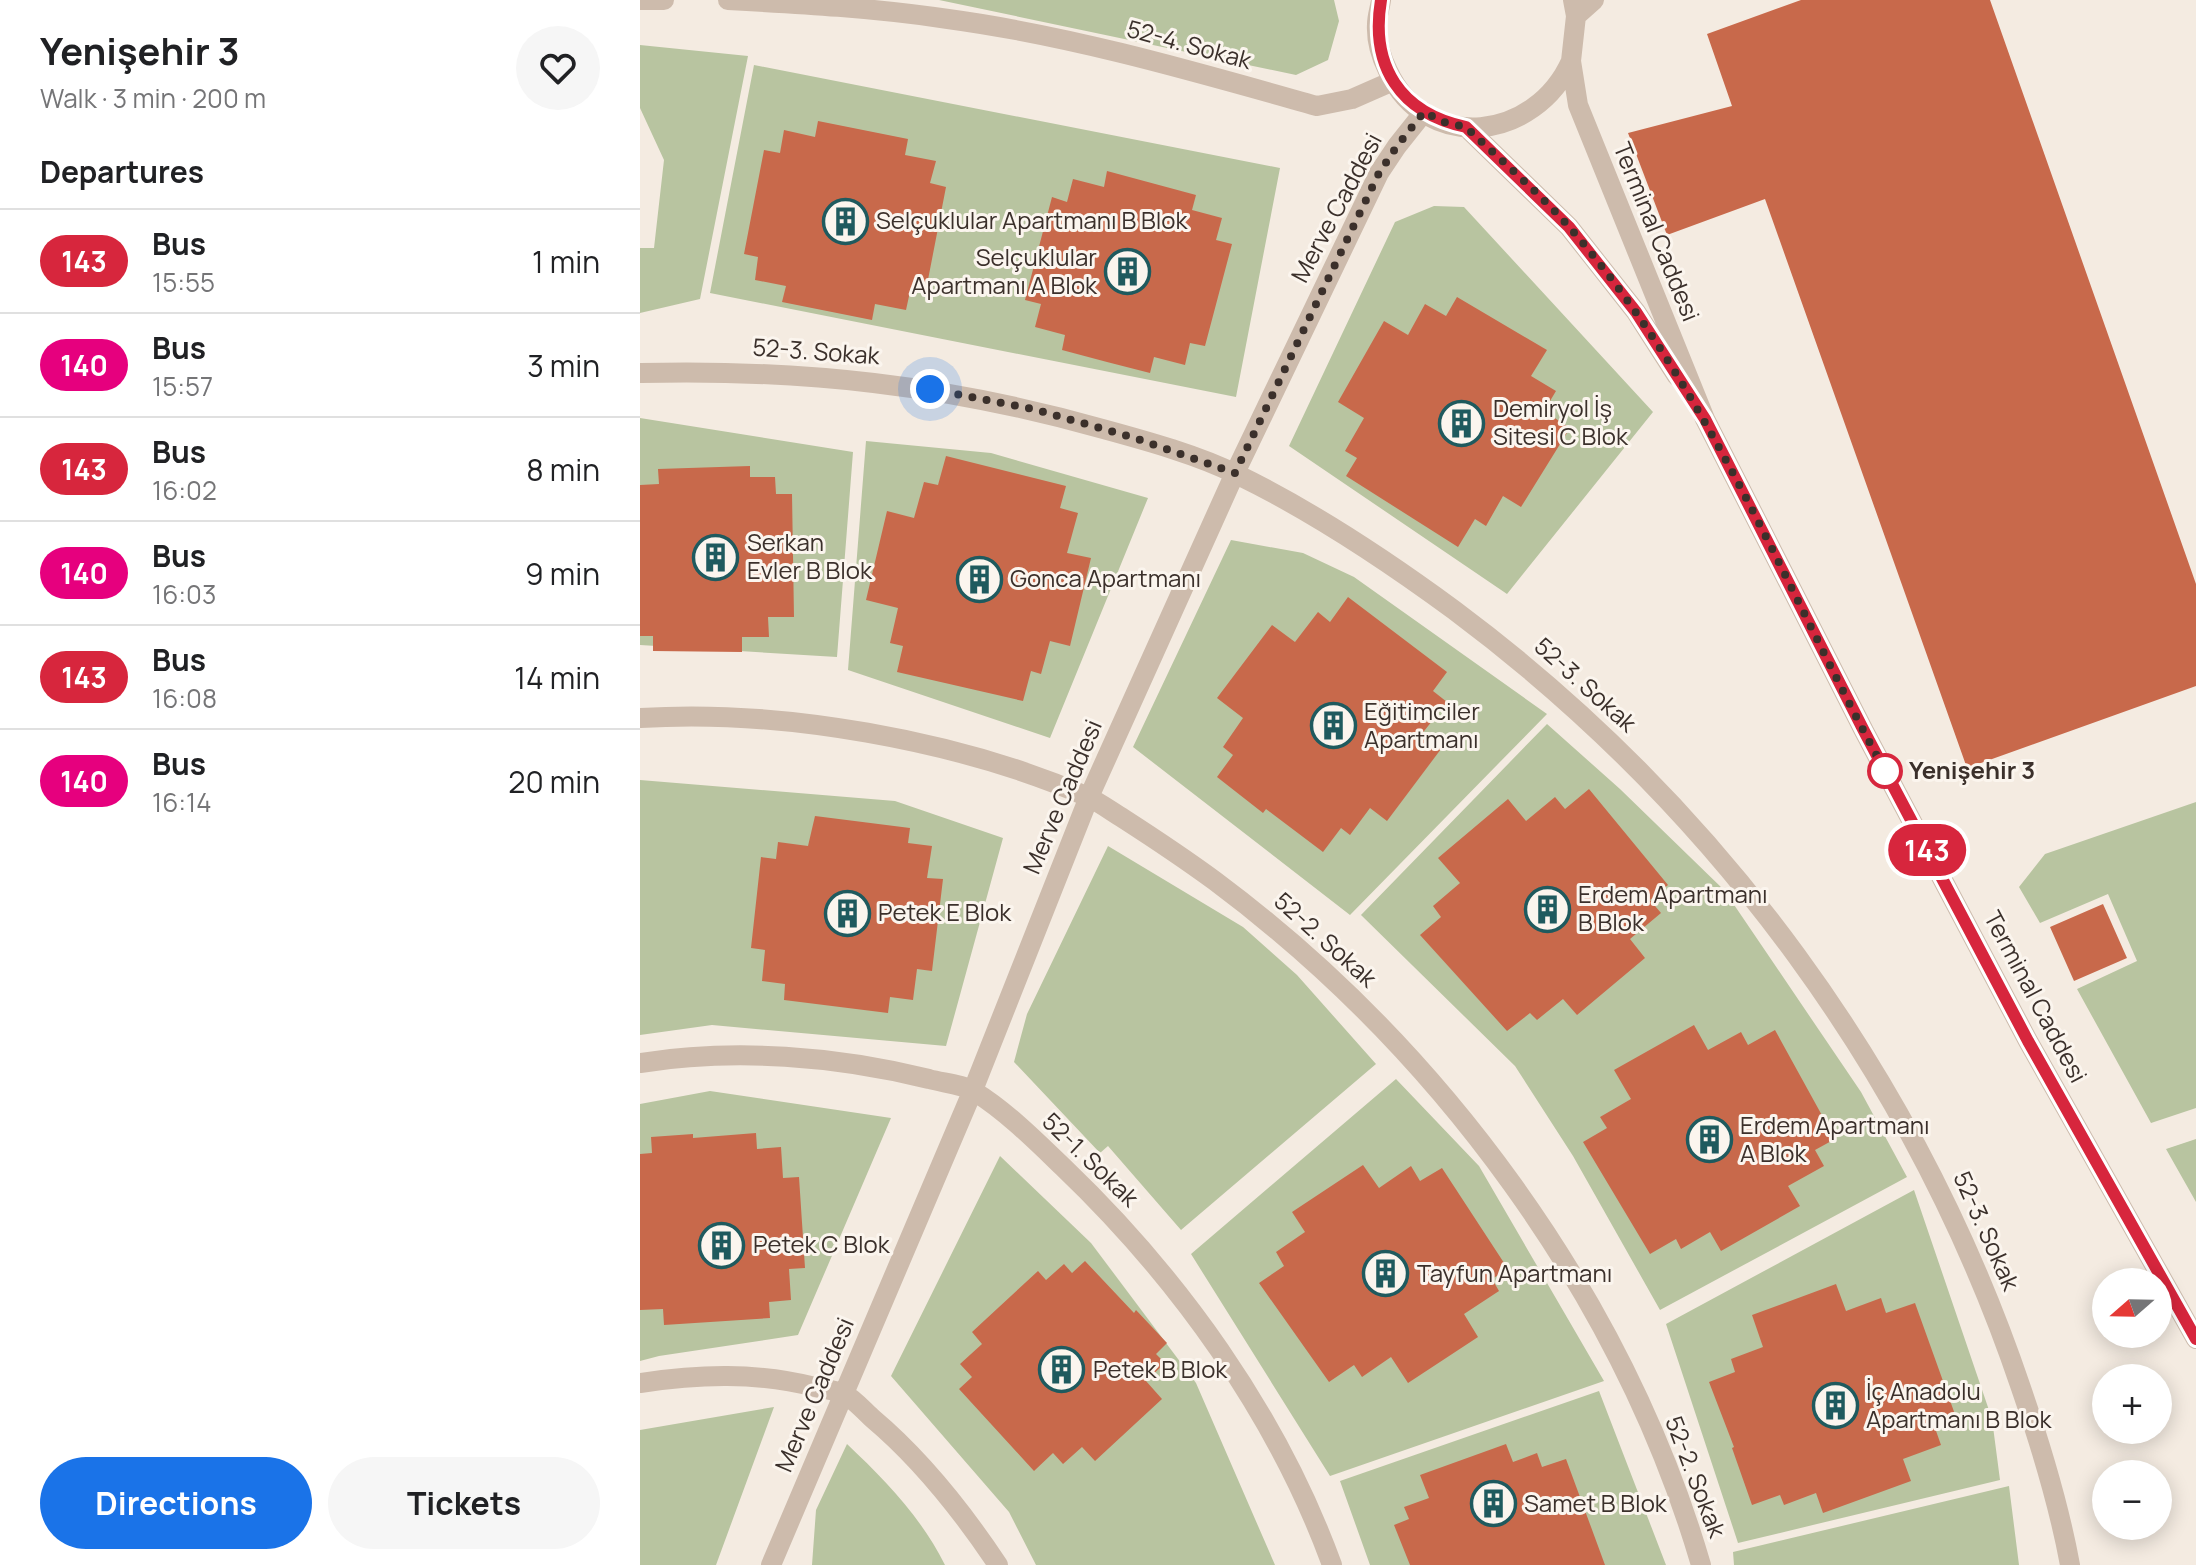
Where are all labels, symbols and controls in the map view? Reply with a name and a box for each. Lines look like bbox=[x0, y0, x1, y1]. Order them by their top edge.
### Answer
street label: 52-4. Sokak bbox=[1123, 11, 1256, 76]
text: Yenişehir 3 bbox=[40, 24, 240, 76]
button: heart bbox=[516, 26, 600, 110]
text: Walk · 3 min · 200 m bbox=[40, 80, 266, 116]
street label: Merve Caddesi bbox=[1282, 127, 1389, 288]
street label: Terminal Caddesi bbox=[1606, 137, 1708, 326]
text: Departures bbox=[40, 151, 204, 192]
building icon: Selçuklular Apartmanı B Blok bbox=[821, 197, 869, 245]
place label: Selçuklular Apartmanı B Blok bbox=[876, 203, 1188, 236]
text: Bus bbox=[152, 223, 206, 264]
place label: Selçuklular Apartmanı A Blok bbox=[911, 240, 1098, 301]
text: 1 min bbox=[532, 241, 600, 282]
text: 143 bbox=[61, 242, 107, 280]
building icon: Selçuklular Apartmanı A Blok bbox=[1104, 248, 1152, 296]
text: 15:55 bbox=[152, 264, 215, 300]
text: Bus bbox=[152, 327, 206, 368]
street label: 52-3. Sokak bbox=[751, 330, 882, 371]
text: 3 min bbox=[527, 345, 600, 386]
text: 140 bbox=[60, 346, 108, 384]
text: 15:57 bbox=[152, 368, 213, 404]
your location bbox=[910, 369, 950, 409]
place label: Demiryol İş Sitesi C Blok bbox=[1493, 391, 1629, 452]
building icon: Demiryol İş Sitesi C Blok bbox=[1438, 399, 1486, 447]
text: Bus bbox=[152, 431, 206, 472]
text: 8 min bbox=[526, 449, 600, 490]
text: 143 bbox=[61, 450, 107, 488]
text: 16:02 bbox=[152, 472, 217, 508]
place label: Serkan Evler B Blok bbox=[747, 525, 873, 586]
building icon: Serkan Evler B Blok bbox=[692, 533, 740, 581]
text: Bus bbox=[152, 535, 206, 576]
text: 9 min bbox=[525, 553, 600, 594]
text: 140 bbox=[60, 554, 108, 592]
building icon: Gonca Apartmanı bbox=[955, 555, 1003, 603]
place label: Gonca Apartmanı bbox=[1010, 561, 1201, 594]
text: 16:03 bbox=[152, 576, 216, 612]
street label: 52-3. Sokak bbox=[1528, 629, 1645, 739]
text: Bus bbox=[152, 639, 206, 680]
text: 14 min bbox=[514, 657, 600, 698]
text: 143 bbox=[61, 658, 107, 696]
text: 16:08 bbox=[152, 680, 217, 716]
place label: Eğitimciler Apartmanı bbox=[1364, 694, 1480, 755]
building icon: Eğitimciler Apartmanı bbox=[1309, 702, 1357, 750]
street label: Merve Caddesi bbox=[1014, 714, 1109, 879]
text: Bus bbox=[152, 743, 206, 784]
place label: Yenişehir 3 bbox=[1909, 753, 2035, 786]
marker: Yenişehir 3 bbox=[1868, 754, 1902, 788]
text: 20 min bbox=[508, 761, 600, 802]
text: 140 bbox=[60, 762, 108, 800]
text: 16:14 bbox=[152, 784, 212, 820]
line badge: 143 bbox=[1881, 824, 1973, 876]
text: 143 bbox=[1904, 831, 1950, 869]
place label: Erdem Apartmanı B Blok bbox=[1578, 877, 1768, 938]
street label: 52-2. Sokak bbox=[1268, 884, 1385, 995]
building icon: Erdem Apartmanı B Blok bbox=[1523, 885, 1571, 933]
building icon: Petek E Blok bbox=[823, 889, 871, 937]
place label: Petek E Blok bbox=[878, 895, 1012, 928]
street label: Terminal Caddesi bbox=[1977, 905, 2096, 1088]
street label: 52-1. Sokak bbox=[1036, 1105, 1147, 1214]
place label: Erdem Apartmanı A Blok bbox=[1740, 1108, 1930, 1169]
building icon: Erdem Apartmanı A Blok bbox=[1685, 1116, 1733, 1164]
street label: 52-3. Sokak bbox=[1946, 1166, 2029, 1296]
building icon: Petek C Blok bbox=[698, 1221, 746, 1269]
place label: Petek C Blok bbox=[753, 1227, 891, 1260]
building icon: Tayfun Apartmanı bbox=[1362, 1250, 1410, 1298]
place label: Tayfun Apartmanı bbox=[1417, 1256, 1612, 1289]
north arrow bbox=[2092, 1268, 2172, 1348]
map controls bbox=[2092, 1268, 2172, 1540]
street label: Merve Caddesi bbox=[766, 1312, 861, 1477]
building icon: Petek B Blok bbox=[1038, 1346, 1086, 1394]
place label: Petek B Blok bbox=[1093, 1352, 1228, 1385]
button: + bbox=[2092, 1364, 2172, 1444]
place label: İç Anadolu Apartmanı B Blok bbox=[1866, 1374, 2052, 1435]
building icon: İç Anadolu Apartmanı B Blok bbox=[1811, 1382, 1859, 1430]
street label: 52-2. Sokak bbox=[1658, 1411, 1735, 1543]
button: Directions bbox=[40, 1457, 312, 1549]
button: Tickets bbox=[328, 1457, 600, 1549]
button: − bbox=[2092, 1460, 2172, 1540]
building icon: Samet B Blok bbox=[1469, 1480, 1517, 1528]
place label: Samet B Blok bbox=[1524, 1486, 1668, 1519]

